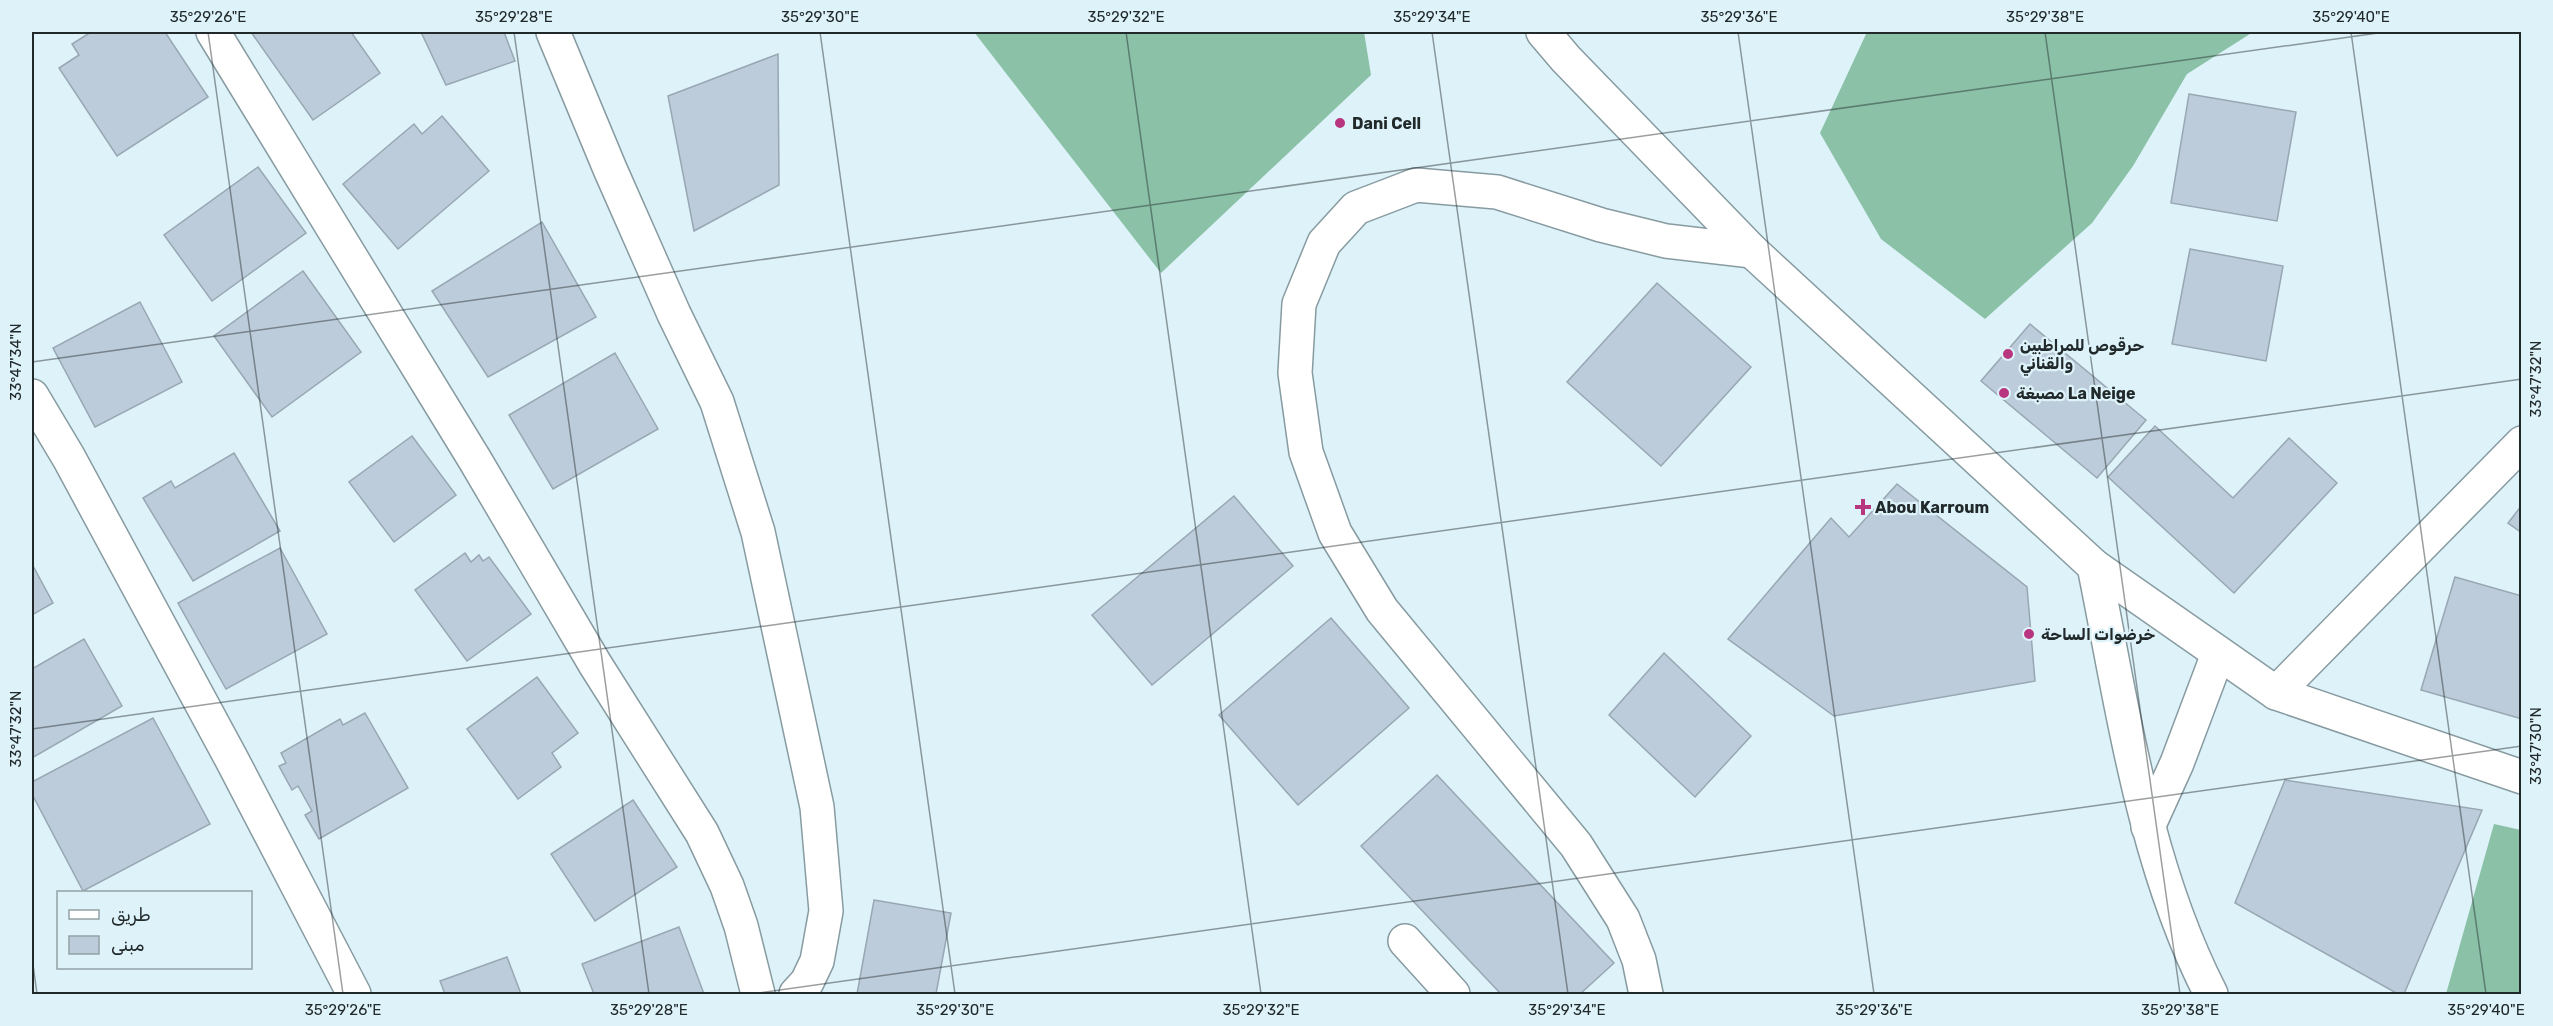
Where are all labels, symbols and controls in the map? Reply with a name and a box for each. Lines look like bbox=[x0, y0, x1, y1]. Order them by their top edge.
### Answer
text: 35°29'26"E bbox=[170, 8, 246, 26]
text: 35°29'28"E bbox=[475, 8, 553, 26]
text: 35°29'30"E bbox=[781, 8, 859, 26]
text: 35°29'32"E bbox=[1087, 8, 1165, 26]
text: 35°29'34"E bbox=[1393, 8, 1471, 26]
text: 35°29'36"E bbox=[1701, 8, 1777, 26]
text: 35°29'38"E bbox=[2006, 8, 2084, 26]
text: 35°29'40"E bbox=[2312, 8, 2390, 26]
place label: Dani Cell bbox=[1352, 114, 1421, 133]
marker: Dani Cell bbox=[1333, 116, 1347, 130]
text: 33°47'34"N bbox=[7, 323, 25, 401]
place label: حرقوص للمراطبين والقناني bbox=[2020, 336, 2144, 376]
text: 33°47'32"N bbox=[2527, 340, 2545, 418]
marker: حرقوص للمراطبين والقناني bbox=[2001, 347, 2015, 361]
place label: مصبغة La Neige bbox=[2016, 384, 2135, 403]
marker: مصبغة La Neige bbox=[1997, 386, 2011, 400]
place label: Abou Karroum bbox=[1875, 498, 1989, 517]
marker: Abou Karroum bbox=[1856, 500, 1870, 514]
place label: خرضوات الساحة bbox=[2041, 625, 2155, 644]
marker: خرضوات الساحة bbox=[2022, 627, 2036, 641]
text: 33°47'32"N bbox=[7, 690, 25, 768]
text: 33°47'30"N bbox=[2527, 707, 2545, 785]
legend bbox=[57, 891, 252, 969]
text: طريق bbox=[111, 904, 151, 926]
text: مبنى bbox=[111, 934, 145, 956]
text: 35°29'26"E bbox=[305, 1001, 381, 1019]
text: 35°29'28"E bbox=[610, 1001, 688, 1019]
text: 35°29'30"E bbox=[916, 1001, 994, 1019]
text: 35°29'32"E bbox=[1222, 1001, 1300, 1019]
text: 35°29'34"E bbox=[1528, 1001, 1606, 1019]
text: 35°29'36"E bbox=[1836, 1001, 1912, 1019]
text: 35°29'38"E bbox=[2141, 1001, 2219, 1019]
text: 35°29'40"E bbox=[2447, 1001, 2525, 1019]

